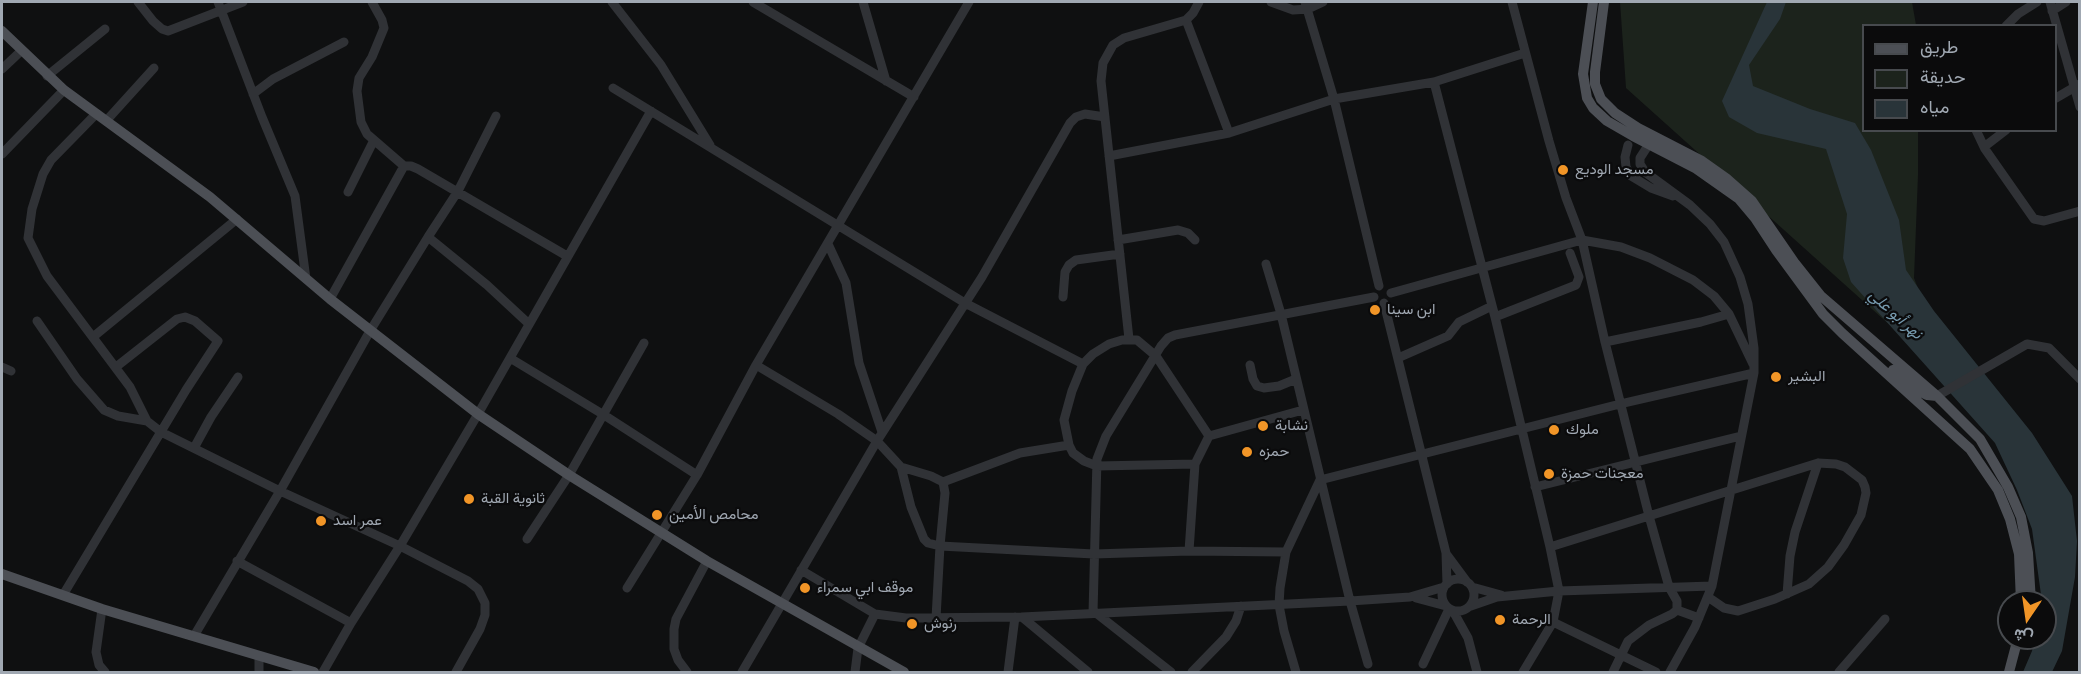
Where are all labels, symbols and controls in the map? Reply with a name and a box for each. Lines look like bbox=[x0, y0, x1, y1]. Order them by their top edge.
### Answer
legend bbox=[1862, 24, 2057, 132]
text: طريق bbox=[1920, 36, 1958, 57]
text: حديقة bbox=[1920, 66, 1966, 87]
text: مياه bbox=[1920, 96, 1949, 117]
place label: مسجد الوديع bbox=[1575, 161, 1653, 179]
marker: مسجد الوديع bbox=[1556, 163, 1570, 177]
water label: نهر أبو علي bbox=[1864, 286, 1926, 344]
place label: ابن سينا bbox=[1387, 301, 1435, 319]
marker: ابن سينا bbox=[1368, 303, 1382, 317]
place label: البشير bbox=[1788, 368, 1825, 386]
marker: البشير bbox=[1769, 370, 1783, 384]
place label: نشابة bbox=[1275, 417, 1308, 435]
marker: نشابة bbox=[1256, 419, 1270, 433]
place label: ملوك bbox=[1566, 421, 1599, 439]
marker: ملوك bbox=[1547, 423, 1561, 437]
place label: حمزه bbox=[1259, 443, 1289, 461]
marker: حمزه bbox=[1240, 445, 1254, 459]
place label: معجنات حمزة bbox=[1561, 465, 1644, 483]
marker: معجنات حمزة bbox=[1542, 467, 1556, 481]
place label: ثانوية القبة bbox=[481, 490, 545, 508]
marker: ثانوية القبة bbox=[462, 492, 476, 506]
place label: محامص الأمين bbox=[669, 506, 758, 524]
marker: محامص الأمين bbox=[650, 508, 664, 522]
place label: عمر اسد bbox=[333, 512, 382, 530]
marker: عمر اسد bbox=[314, 514, 328, 528]
place label: موقف ابي سمراء bbox=[817, 579, 913, 597]
marker: موقف ابي سمراء bbox=[798, 581, 812, 595]
north arrow bbox=[1997, 590, 2057, 650]
place label: الرحمة bbox=[1512, 611, 1551, 629]
marker: الرحمة bbox=[1493, 613, 1507, 627]
place label: رنوش bbox=[924, 615, 957, 633]
marker: رنوش bbox=[905, 617, 919, 631]
text: ش bbox=[2012, 625, 2035, 647]

